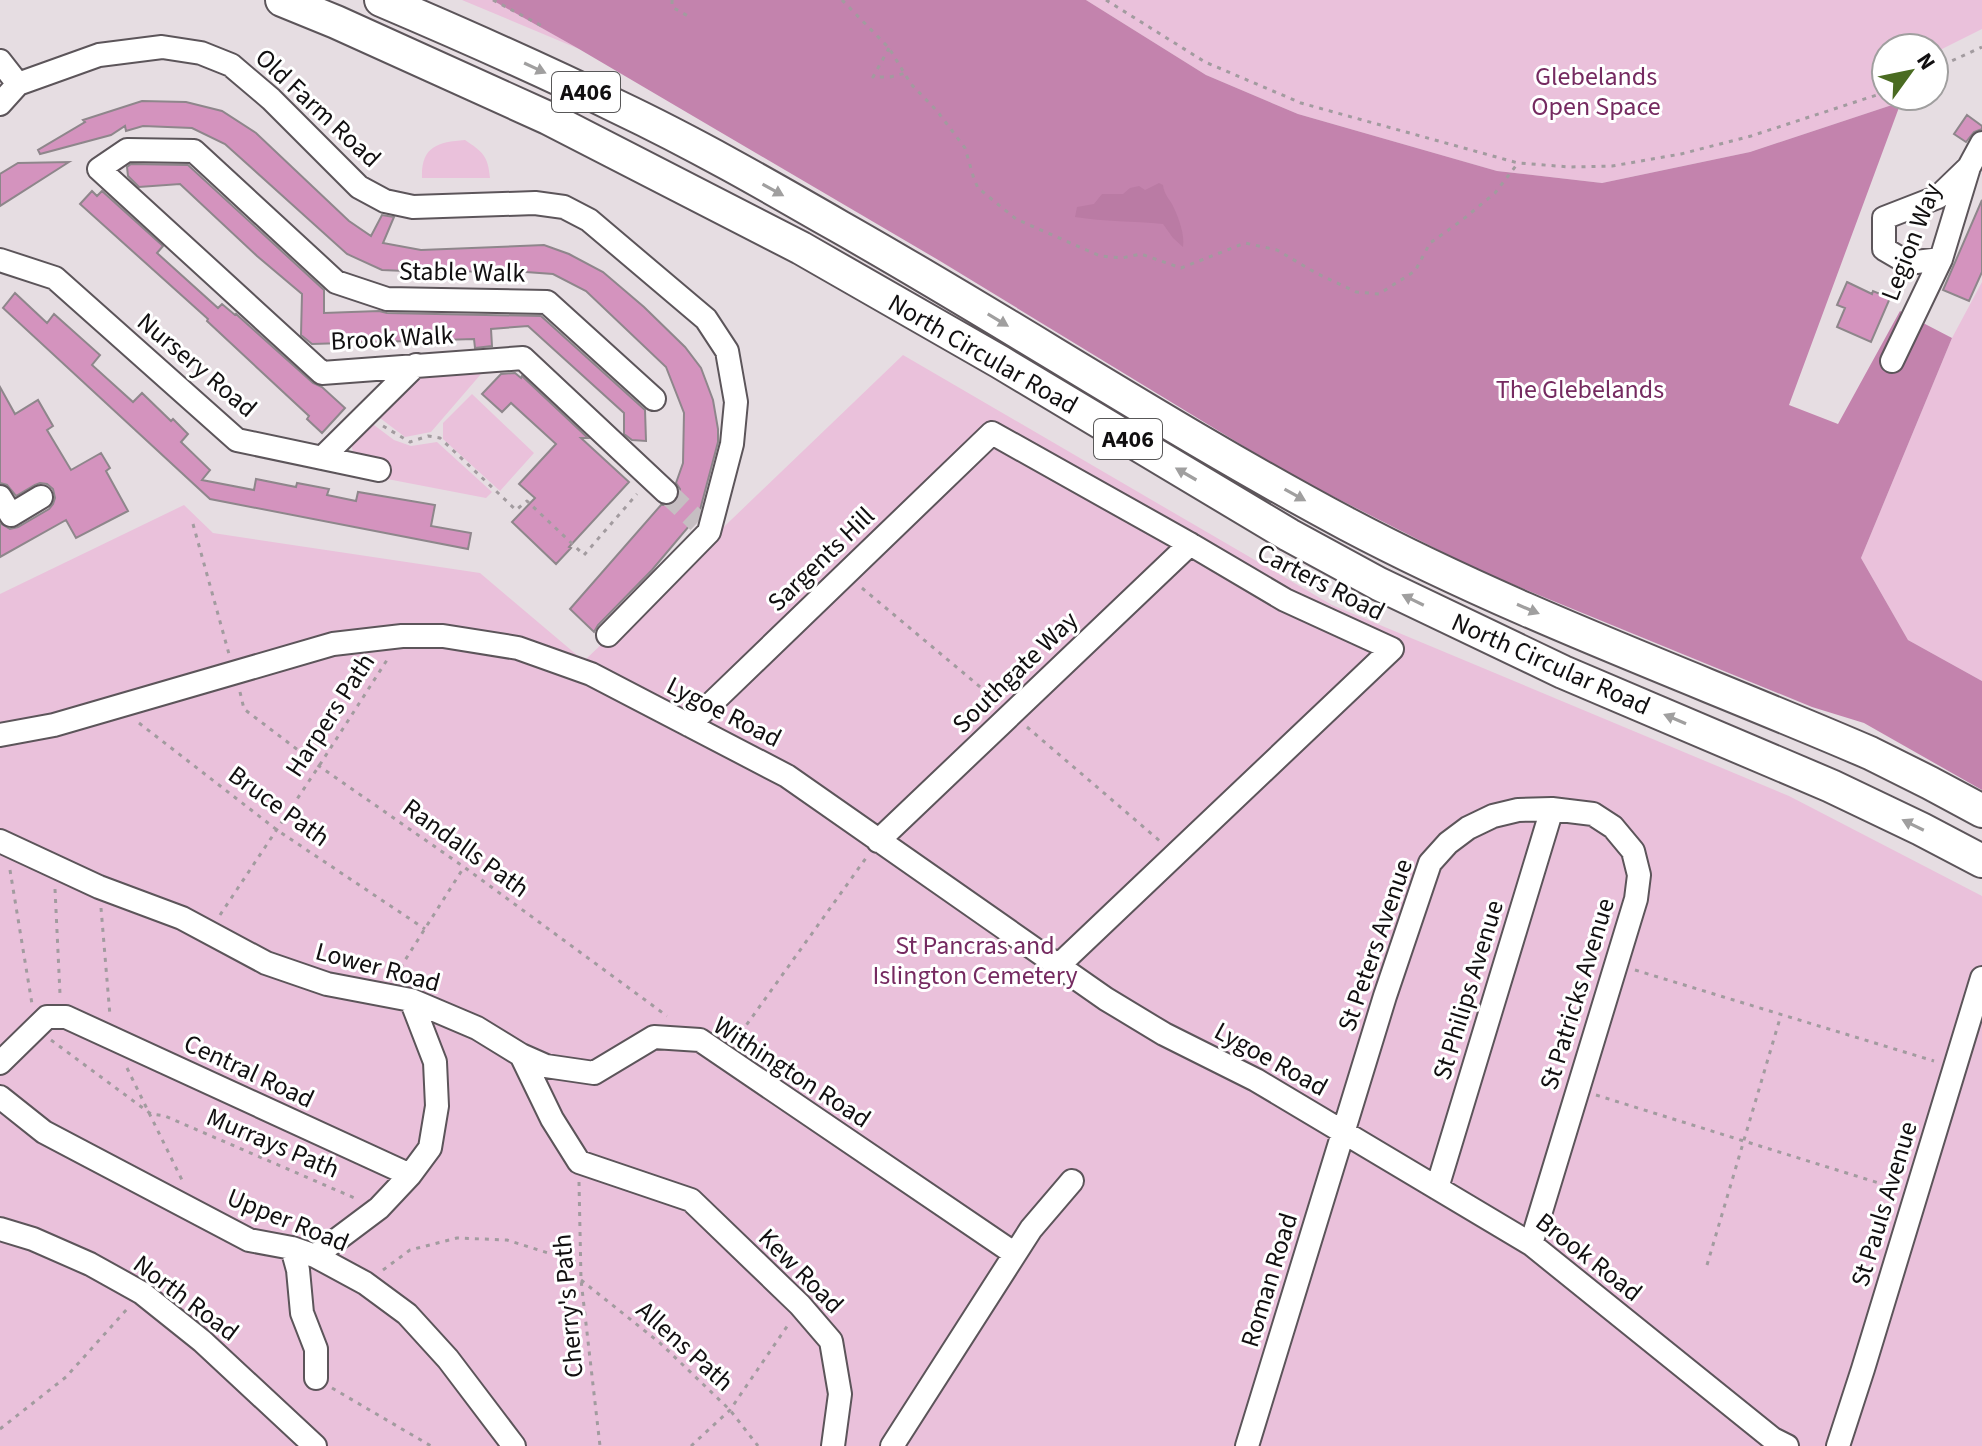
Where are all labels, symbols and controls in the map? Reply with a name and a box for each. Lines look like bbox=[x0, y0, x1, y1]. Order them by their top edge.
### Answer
north arrow bbox=[1870, 32, 1950, 112]
street label: Old Farm Road bbox=[247, 40, 389, 176]
text: N bbox=[1909, 47, 1943, 77]
park label: Glebelands Open Space bbox=[1531, 58, 1661, 125]
one-way arrow bbox=[523, 61, 547, 75]
road number: A406 bbox=[552, 72, 620, 112]
street label: Legion Way bbox=[1872, 178, 1950, 306]
one-way arrow bbox=[762, 183, 785, 197]
street label: Stable Walk bbox=[399, 252, 526, 292]
street label: North Circular Road bbox=[881, 285, 1085, 423]
street label: Nursery Road bbox=[129, 304, 265, 426]
one-way arrow bbox=[987, 313, 1009, 327]
street label: Brook Walk bbox=[330, 316, 454, 360]
park label: The Glebelands bbox=[1496, 371, 1664, 408]
road number: A406 bbox=[1094, 419, 1162, 459]
one-way arrow bbox=[1175, 468, 1197, 482]
one-way arrow bbox=[1283, 488, 1306, 502]
street label: Sargents Hill bbox=[759, 498, 883, 620]
street label: Carters Road bbox=[1251, 534, 1391, 630]
one-way arrow bbox=[1402, 594, 1425, 607]
street label: Southgate Way bbox=[944, 602, 1086, 742]
one-way arrow bbox=[1516, 602, 1540, 615]
street label: North Circular Road bbox=[1446, 604, 1656, 724]
street label: Harpers Path bbox=[276, 646, 384, 784]
street label: Lygoe Road bbox=[660, 667, 788, 757]
one-way arrow bbox=[1664, 713, 1687, 726]
street label: Bruce Path bbox=[221, 757, 337, 855]
street label: Randalls Path bbox=[395, 789, 537, 907]
one-way arrow bbox=[1901, 818, 1924, 832]
street label: St Peters Avenue bbox=[1328, 854, 1422, 1036]
street label: St Patricks Avenue bbox=[1530, 894, 1624, 1094]
street label: St Philips Avenue bbox=[1423, 896, 1513, 1084]
park label: St Pancras and Islington Cemetery bbox=[872, 927, 1078, 994]
street label: Lower Road bbox=[311, 933, 445, 1001]
street label: Withington Road bbox=[706, 1007, 878, 1137]
street label: Lygoe Road bbox=[1208, 1013, 1334, 1105]
street label: Central Road bbox=[178, 1025, 320, 1117]
street label: Murrays Path bbox=[201, 1098, 345, 1188]
street label: St Pauls Avenue bbox=[1841, 1117, 1927, 1291]
street label: Upper Road bbox=[221, 1179, 355, 1261]
street label: Brook Road bbox=[1528, 1204, 1650, 1310]
street label: Roman Road bbox=[1231, 1208, 1307, 1352]
street label: Kew Road bbox=[750, 1220, 852, 1322]
street label: Cherry's Path bbox=[543, 1233, 593, 1379]
street label: North Road bbox=[125, 1246, 247, 1350]
street label: Allens Path bbox=[628, 1292, 742, 1400]

